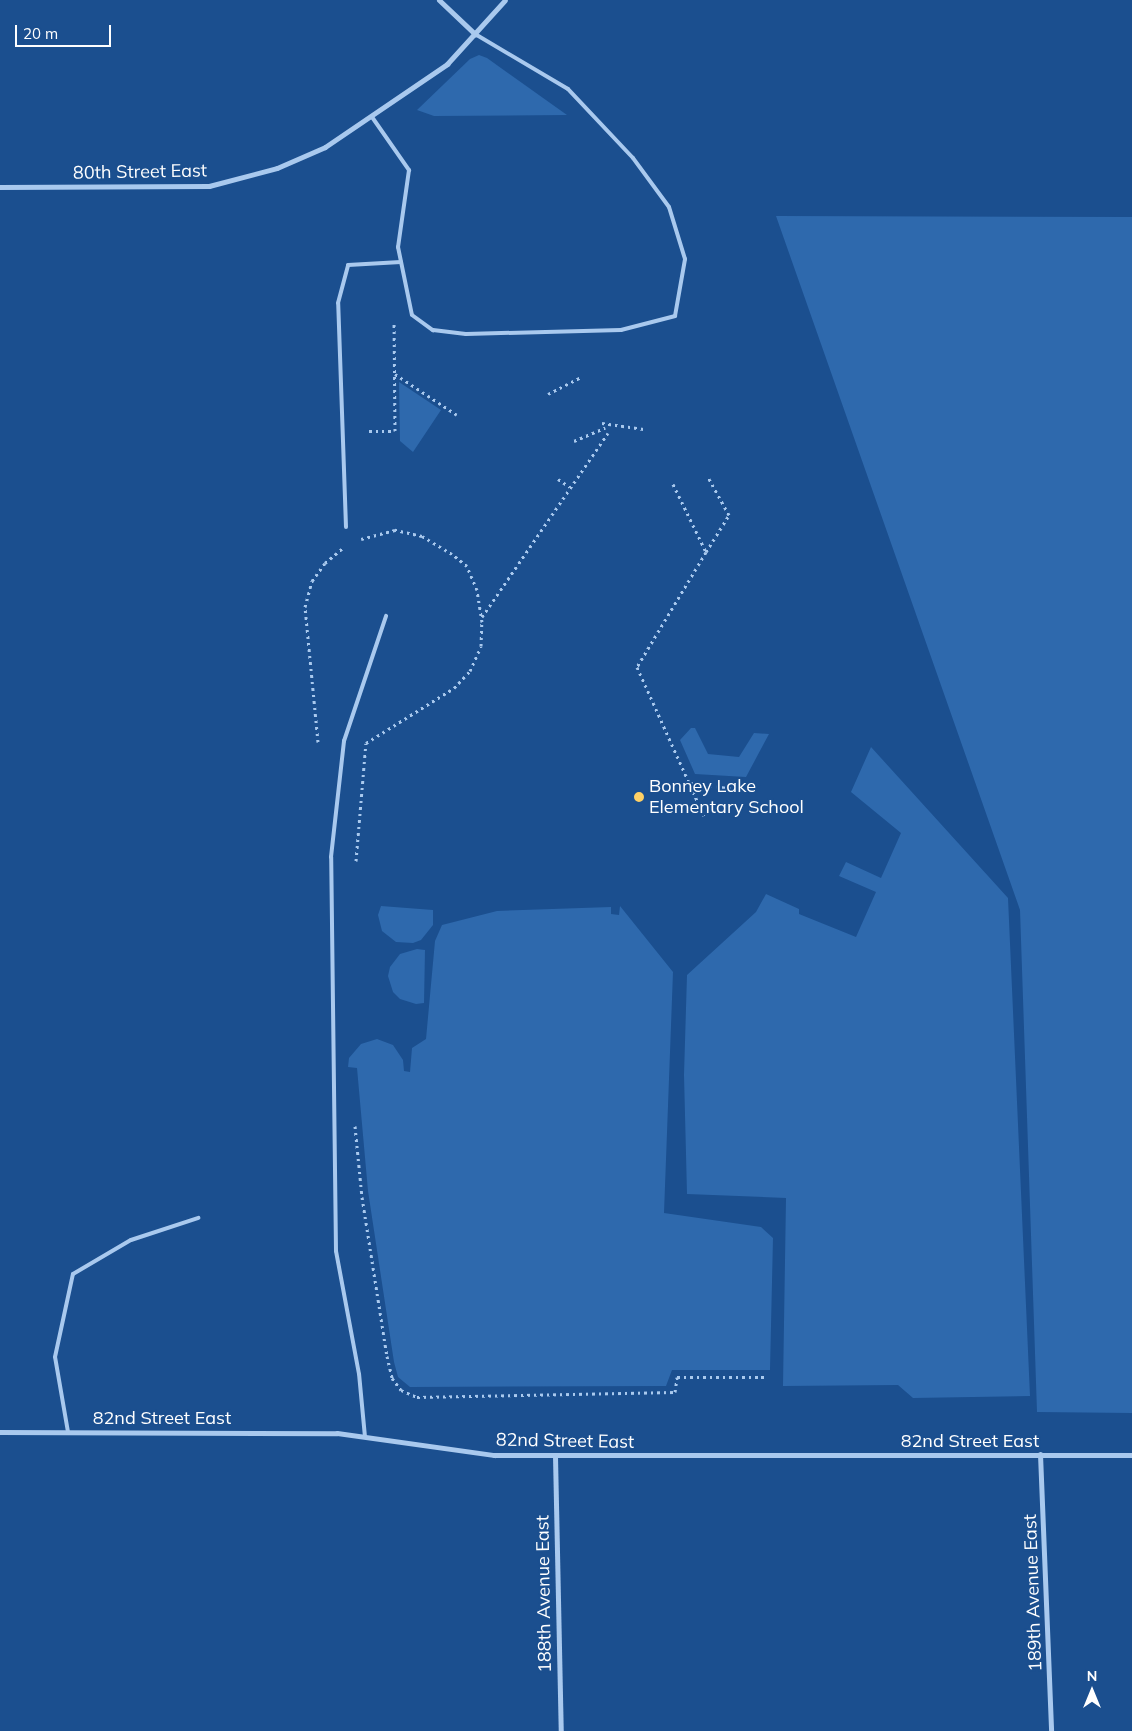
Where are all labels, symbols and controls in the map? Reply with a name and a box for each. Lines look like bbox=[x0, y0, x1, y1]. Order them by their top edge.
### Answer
scale bar bbox=[18, 15, 114, 47]
text: 20 m bbox=[23, 24, 58, 43]
street label: 80th Street East bbox=[73, 160, 207, 184]
place label: Bonney Lake Elementary School bbox=[649, 776, 804, 819]
marker: Bonney Lake Elementary School bbox=[633, 791, 645, 803]
street label: 82nd Street East bbox=[93, 1407, 231, 1429]
street label: 82nd Street East bbox=[496, 1429, 634, 1453]
street label: 82nd Street East bbox=[901, 1430, 1039, 1452]
street label: 189th Avenue East bbox=[1019, 1514, 1047, 1672]
street label: 188th Avenue East bbox=[532, 1515, 556, 1673]
north arrow bbox=[1067, 1666, 1117, 1716]
text: N bbox=[1087, 1667, 1097, 1685]

